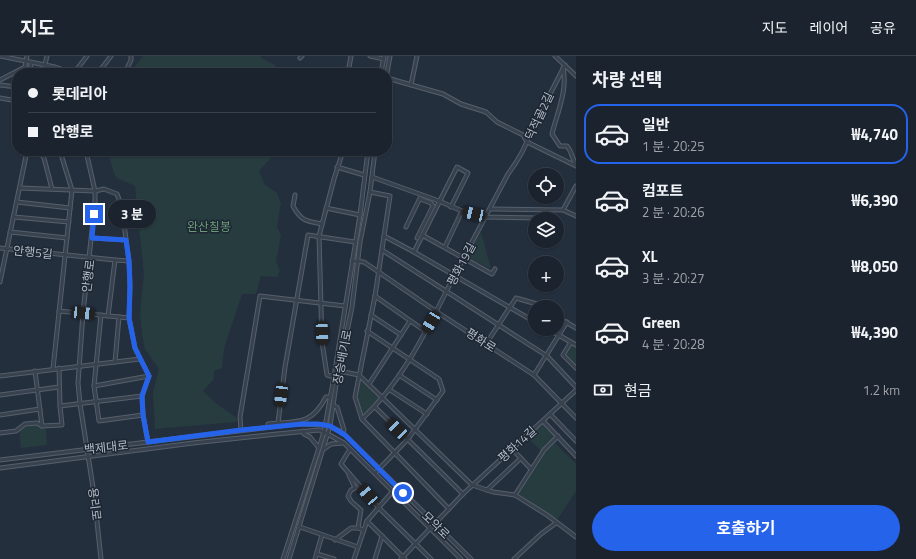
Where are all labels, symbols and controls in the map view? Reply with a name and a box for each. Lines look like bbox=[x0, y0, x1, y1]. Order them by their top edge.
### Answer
text: 지도 bbox=[20, 13, 55, 42]
text: 지도 bbox=[762, 17, 788, 38]
text: 레이어 bbox=[810, 17, 848, 38]
text: 공유 bbox=[870, 17, 896, 38]
text: 차량 선택 bbox=[592, 66, 662, 93]
text: 롯데리아 bbox=[52, 82, 107, 105]
street label: 덕적골2길 bbox=[520, 89, 558, 143]
text: 일반 bbox=[642, 113, 670, 136]
icon: car bbox=[594, 116, 630, 152]
text: 안행로 bbox=[52, 120, 93, 143]
text: ₩4,740 bbox=[852, 123, 898, 146]
text: 1 분 · 20:25 bbox=[642, 136, 705, 156]
map controls bbox=[528, 168, 564, 336]
button: locate bbox=[528, 168, 564, 204]
text: 컴포트 bbox=[642, 179, 683, 202]
icon: car bbox=[594, 182, 630, 218]
text: ₩6,390 bbox=[852, 189, 898, 212]
callout: 3 분 bbox=[108, 200, 156, 228]
text: 2 분 · 20:26 bbox=[642, 202, 705, 222]
text: 3 분 bbox=[121, 204, 143, 224]
route end bbox=[85, 205, 103, 223]
car bbox=[461, 205, 487, 223]
button: layers bbox=[528, 212, 564, 248]
park label: 완산칠봉 bbox=[187, 217, 231, 236]
street label: 평화19길 bbox=[442, 239, 480, 289]
street label: 안행5길 bbox=[12, 240, 54, 264]
text: XL bbox=[642, 245, 658, 268]
icon: car bbox=[594, 248, 630, 284]
text: ₩8,050 bbox=[852, 255, 898, 278]
button: + bbox=[528, 256, 564, 292]
street label: 안행로 bbox=[77, 258, 99, 294]
text: 3 분 · 20:27 bbox=[642, 268, 705, 288]
button: − bbox=[528, 300, 564, 336]
car bbox=[71, 306, 95, 320]
car bbox=[420, 309, 442, 335]
text: Green bbox=[642, 311, 680, 334]
icon: car bbox=[594, 314, 630, 350]
car bbox=[316, 321, 328, 345]
text: ₩4,390 bbox=[852, 321, 898, 344]
street label: 평화로 bbox=[462, 323, 500, 357]
street label: 장승배기로 bbox=[327, 328, 357, 386]
text: 4 분 · 20:28 bbox=[642, 334, 705, 354]
icon: cash bbox=[592, 379, 614, 401]
text: 현금 bbox=[624, 379, 652, 402]
text: 1.2 km bbox=[863, 380, 900, 400]
car bbox=[274, 382, 288, 408]
car bbox=[384, 416, 410, 442]
street label: 평화14길 bbox=[493, 421, 541, 467]
street label: 백제대로 bbox=[83, 435, 129, 459]
car bbox=[356, 482, 380, 508]
route start bbox=[394, 484, 412, 502]
street label: 용리로 bbox=[84, 486, 106, 522]
button: 호출하기 bbox=[592, 505, 900, 551]
street label: 모악로 bbox=[417, 507, 455, 543]

